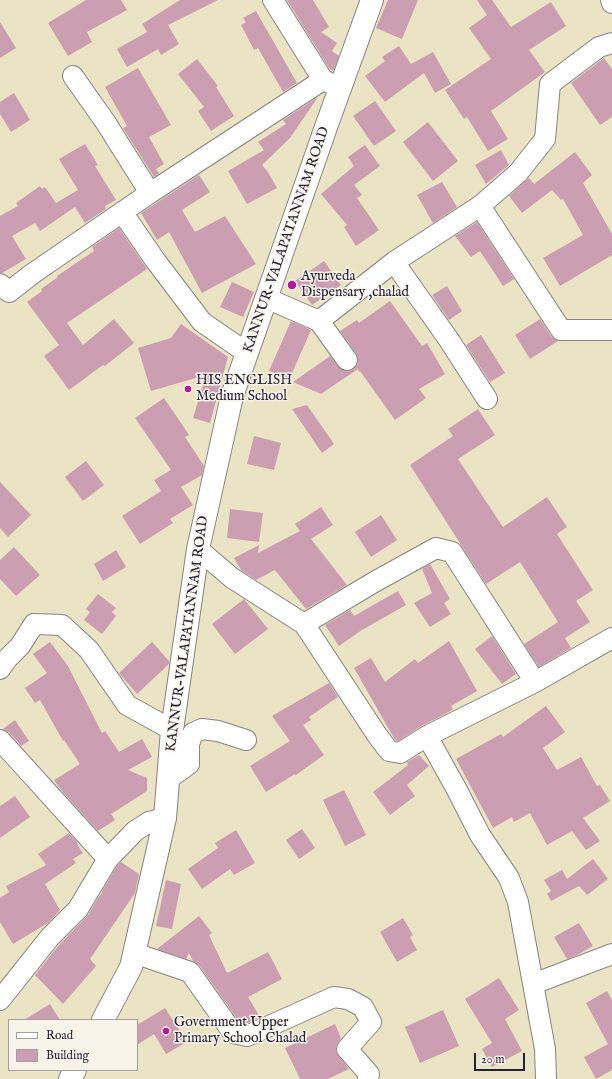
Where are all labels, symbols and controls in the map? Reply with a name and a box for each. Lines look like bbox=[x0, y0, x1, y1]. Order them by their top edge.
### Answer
street label: KANNUR-VALAPATANNAM ROAD bbox=[240, 125, 334, 355]
place label: Ayurveda Dispensary ,chalad bbox=[301, 269, 409, 302]
marker: Ayurveda Dispensary ,chalad bbox=[286, 279, 298, 291]
place label: HIS ENGLISH Medium School bbox=[196, 373, 292, 406]
marker: HIS ENGLISH Medium School bbox=[183, 384, 193, 394]
street label: KANNUR-VALAPATANNAM ROAD bbox=[163, 515, 213, 753]
place label: Government Upper Primary School Chalad bbox=[174, 1015, 306, 1048]
legend bbox=[8, 1019, 138, 1071]
marker: Government Upper Primary School Chalad bbox=[161, 1026, 171, 1036]
text: Road bbox=[46, 1028, 73, 1043]
scale bar bbox=[476, 1045, 527, 1071]
text: Building bbox=[46, 1048, 89, 1063]
text: 20 m bbox=[481, 1052, 504, 1067]

